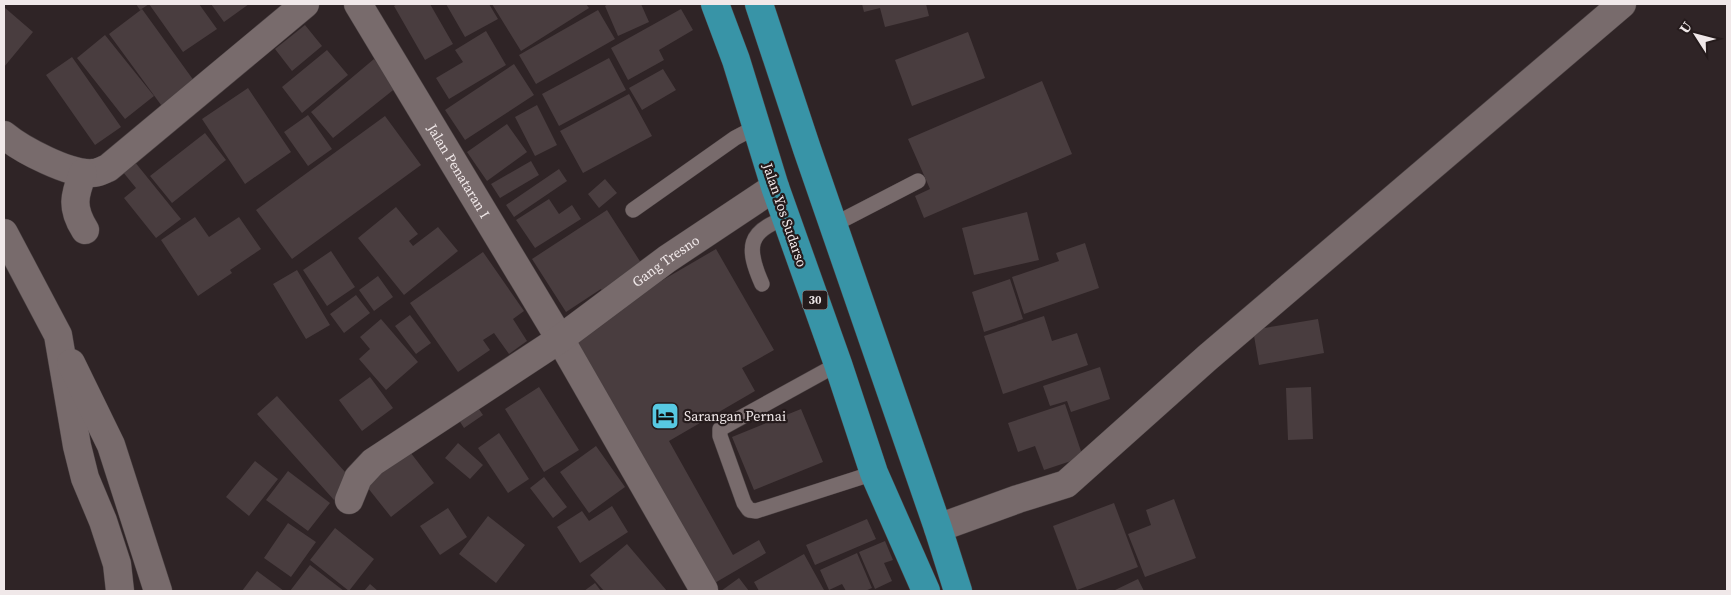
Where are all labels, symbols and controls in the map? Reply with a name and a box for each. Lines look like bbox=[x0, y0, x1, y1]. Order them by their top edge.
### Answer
north arrow bbox=[1671, 10, 1721, 60]
text: U bbox=[1674, 17, 1697, 37]
street label: Jalan Penataran I bbox=[422, 119, 495, 222]
street label: Jalan Yos Sudarso bbox=[758, 160, 812, 270]
street label: Gang Tresno bbox=[628, 230, 704, 292]
road number: 30 bbox=[802, 290, 828, 310]
hotel icon: Sarangan Pernai bbox=[650, 401, 680, 431]
place label: Sarangan Pernai bbox=[684, 406, 786, 426]

